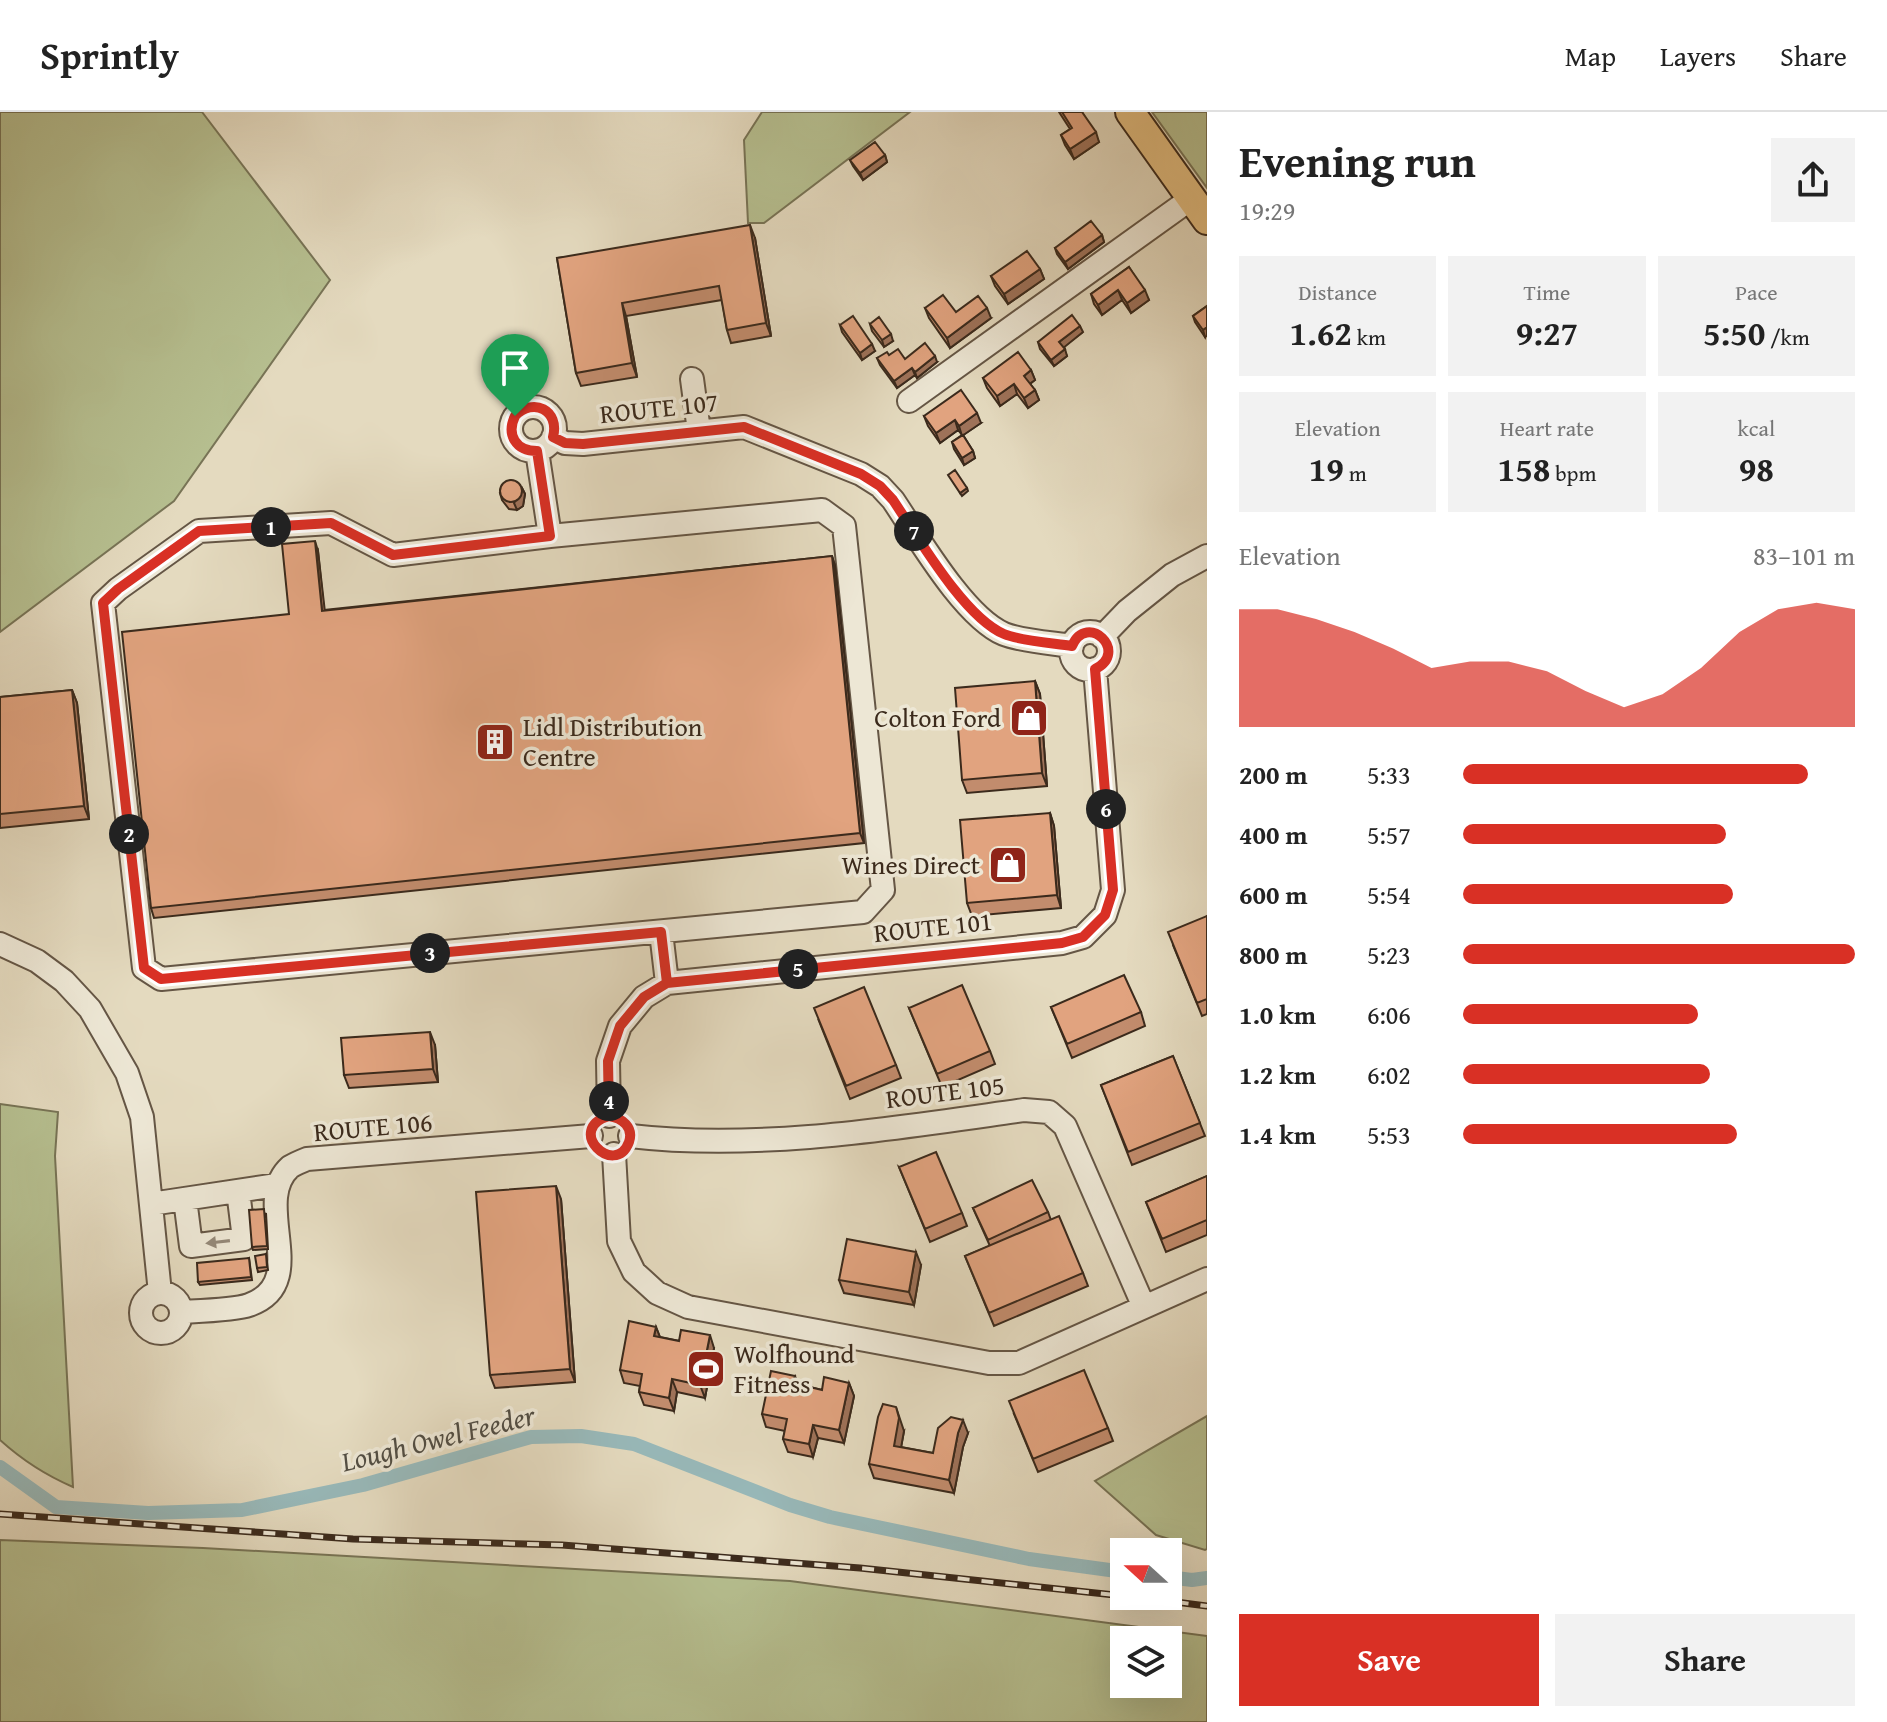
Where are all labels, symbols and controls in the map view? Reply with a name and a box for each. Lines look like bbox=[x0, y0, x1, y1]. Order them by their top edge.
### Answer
text: Sprintly bbox=[40, 27, 179, 83]
text: Map bbox=[1565, 35, 1616, 76]
text: Layers bbox=[1660, 35, 1736, 76]
text: Share bbox=[1780, 35, 1847, 76]
text: Evening run bbox=[1239, 129, 1476, 193]
button: share bbox=[1771, 138, 1855, 222]
text: 19:29 bbox=[1239, 191, 1295, 230]
text: Distance bbox=[1298, 276, 1377, 308]
text: Time bbox=[1524, 276, 1570, 308]
text: Pace bbox=[1735, 276, 1777, 308]
text: 1.62 bbox=[1289, 308, 1352, 357]
text: 9:27 bbox=[1516, 308, 1578, 357]
text: 5:50 bbox=[1703, 308, 1765, 357]
text: km bbox=[1352, 321, 1386, 353]
text: /km bbox=[1765, 321, 1810, 353]
pin bbox=[481, 334, 549, 416]
icon: arrive bbox=[493, 346, 537, 390]
street label: ROUTE 107 bbox=[598, 382, 720, 433]
text: Elevation bbox=[1295, 412, 1381, 444]
text: Heart rate bbox=[1500, 412, 1594, 444]
text: kcal bbox=[1738, 412, 1775, 444]
text: 19 bbox=[1309, 444, 1344, 493]
text: 158 bbox=[1498, 444, 1550, 493]
text: 98 bbox=[1739, 444, 1774, 493]
text: m bbox=[1344, 457, 1367, 489]
text: bpm bbox=[1550, 457, 1596, 489]
pin: 1 bbox=[251, 507, 291, 547]
text: 1 bbox=[265, 511, 277, 543]
pin: 7 bbox=[894, 511, 934, 551]
text: 7 bbox=[908, 515, 920, 547]
text: Elevation bbox=[1239, 536, 1341, 575]
text: 83–101 m bbox=[1753, 536, 1855, 575]
shop icon: Colton Ford bbox=[1008, 697, 1050, 739]
place label: Colton Ford bbox=[874, 698, 1001, 737]
place label: Lidl Distribution Centre bbox=[523, 707, 703, 776]
building icon: Lidl Distribution Centre bbox=[474, 721, 516, 763]
text: 200 m bbox=[1239, 755, 1307, 794]
text: 5:33 bbox=[1367, 755, 1411, 794]
pin: 6 bbox=[1086, 789, 1126, 829]
text: 6 bbox=[1100, 793, 1112, 825]
pin: 2 bbox=[109, 814, 149, 854]
text: 400 m bbox=[1239, 815, 1307, 854]
text: 5:57 bbox=[1367, 815, 1411, 854]
text: 2 bbox=[123, 818, 135, 850]
shop icon: Wines Direct bbox=[987, 844, 1029, 886]
place label: Wines Direct bbox=[841, 845, 980, 884]
text: 600 m bbox=[1239, 875, 1307, 914]
text: 5:54 bbox=[1367, 875, 1411, 914]
street label: ROUTE 101 bbox=[872, 901, 994, 952]
pin: 3 bbox=[410, 933, 450, 973]
text: 800 m bbox=[1239, 935, 1307, 974]
text: 5:23 bbox=[1367, 935, 1411, 974]
text: 3 bbox=[424, 937, 436, 969]
pin: 5 bbox=[778, 949, 818, 989]
text: 5 bbox=[792, 953, 804, 985]
text: 1.0 km bbox=[1239, 995, 1316, 1034]
text: 6:06 bbox=[1367, 995, 1411, 1034]
text: 1.2 km bbox=[1239, 1055, 1316, 1094]
text: 6:02 bbox=[1367, 1055, 1411, 1094]
street label: ROUTE 105 bbox=[884, 1065, 1006, 1118]
pin: 4 bbox=[589, 1081, 629, 1121]
text: 4 bbox=[603, 1085, 615, 1117]
street label: ROUTE 106 bbox=[312, 1102, 434, 1151]
text: 1.4 km bbox=[1239, 1115, 1316, 1154]
text: 5:53 bbox=[1367, 1115, 1411, 1154]
one-way arrow bbox=[205, 1236, 230, 1249]
place label: Wolfhound Fitness bbox=[734, 1334, 855, 1403]
sports icon: Wolfhound Fitness bbox=[685, 1348, 727, 1390]
water label: Lough Owel Feeder bbox=[336, 1393, 541, 1482]
north arrow bbox=[1110, 1538, 1182, 1610]
map controls bbox=[1110, 1538, 1182, 1698]
button: Save bbox=[1239, 1614, 1539, 1706]
button: Share bbox=[1555, 1614, 1855, 1706]
button: layers bbox=[1110, 1626, 1182, 1698]

